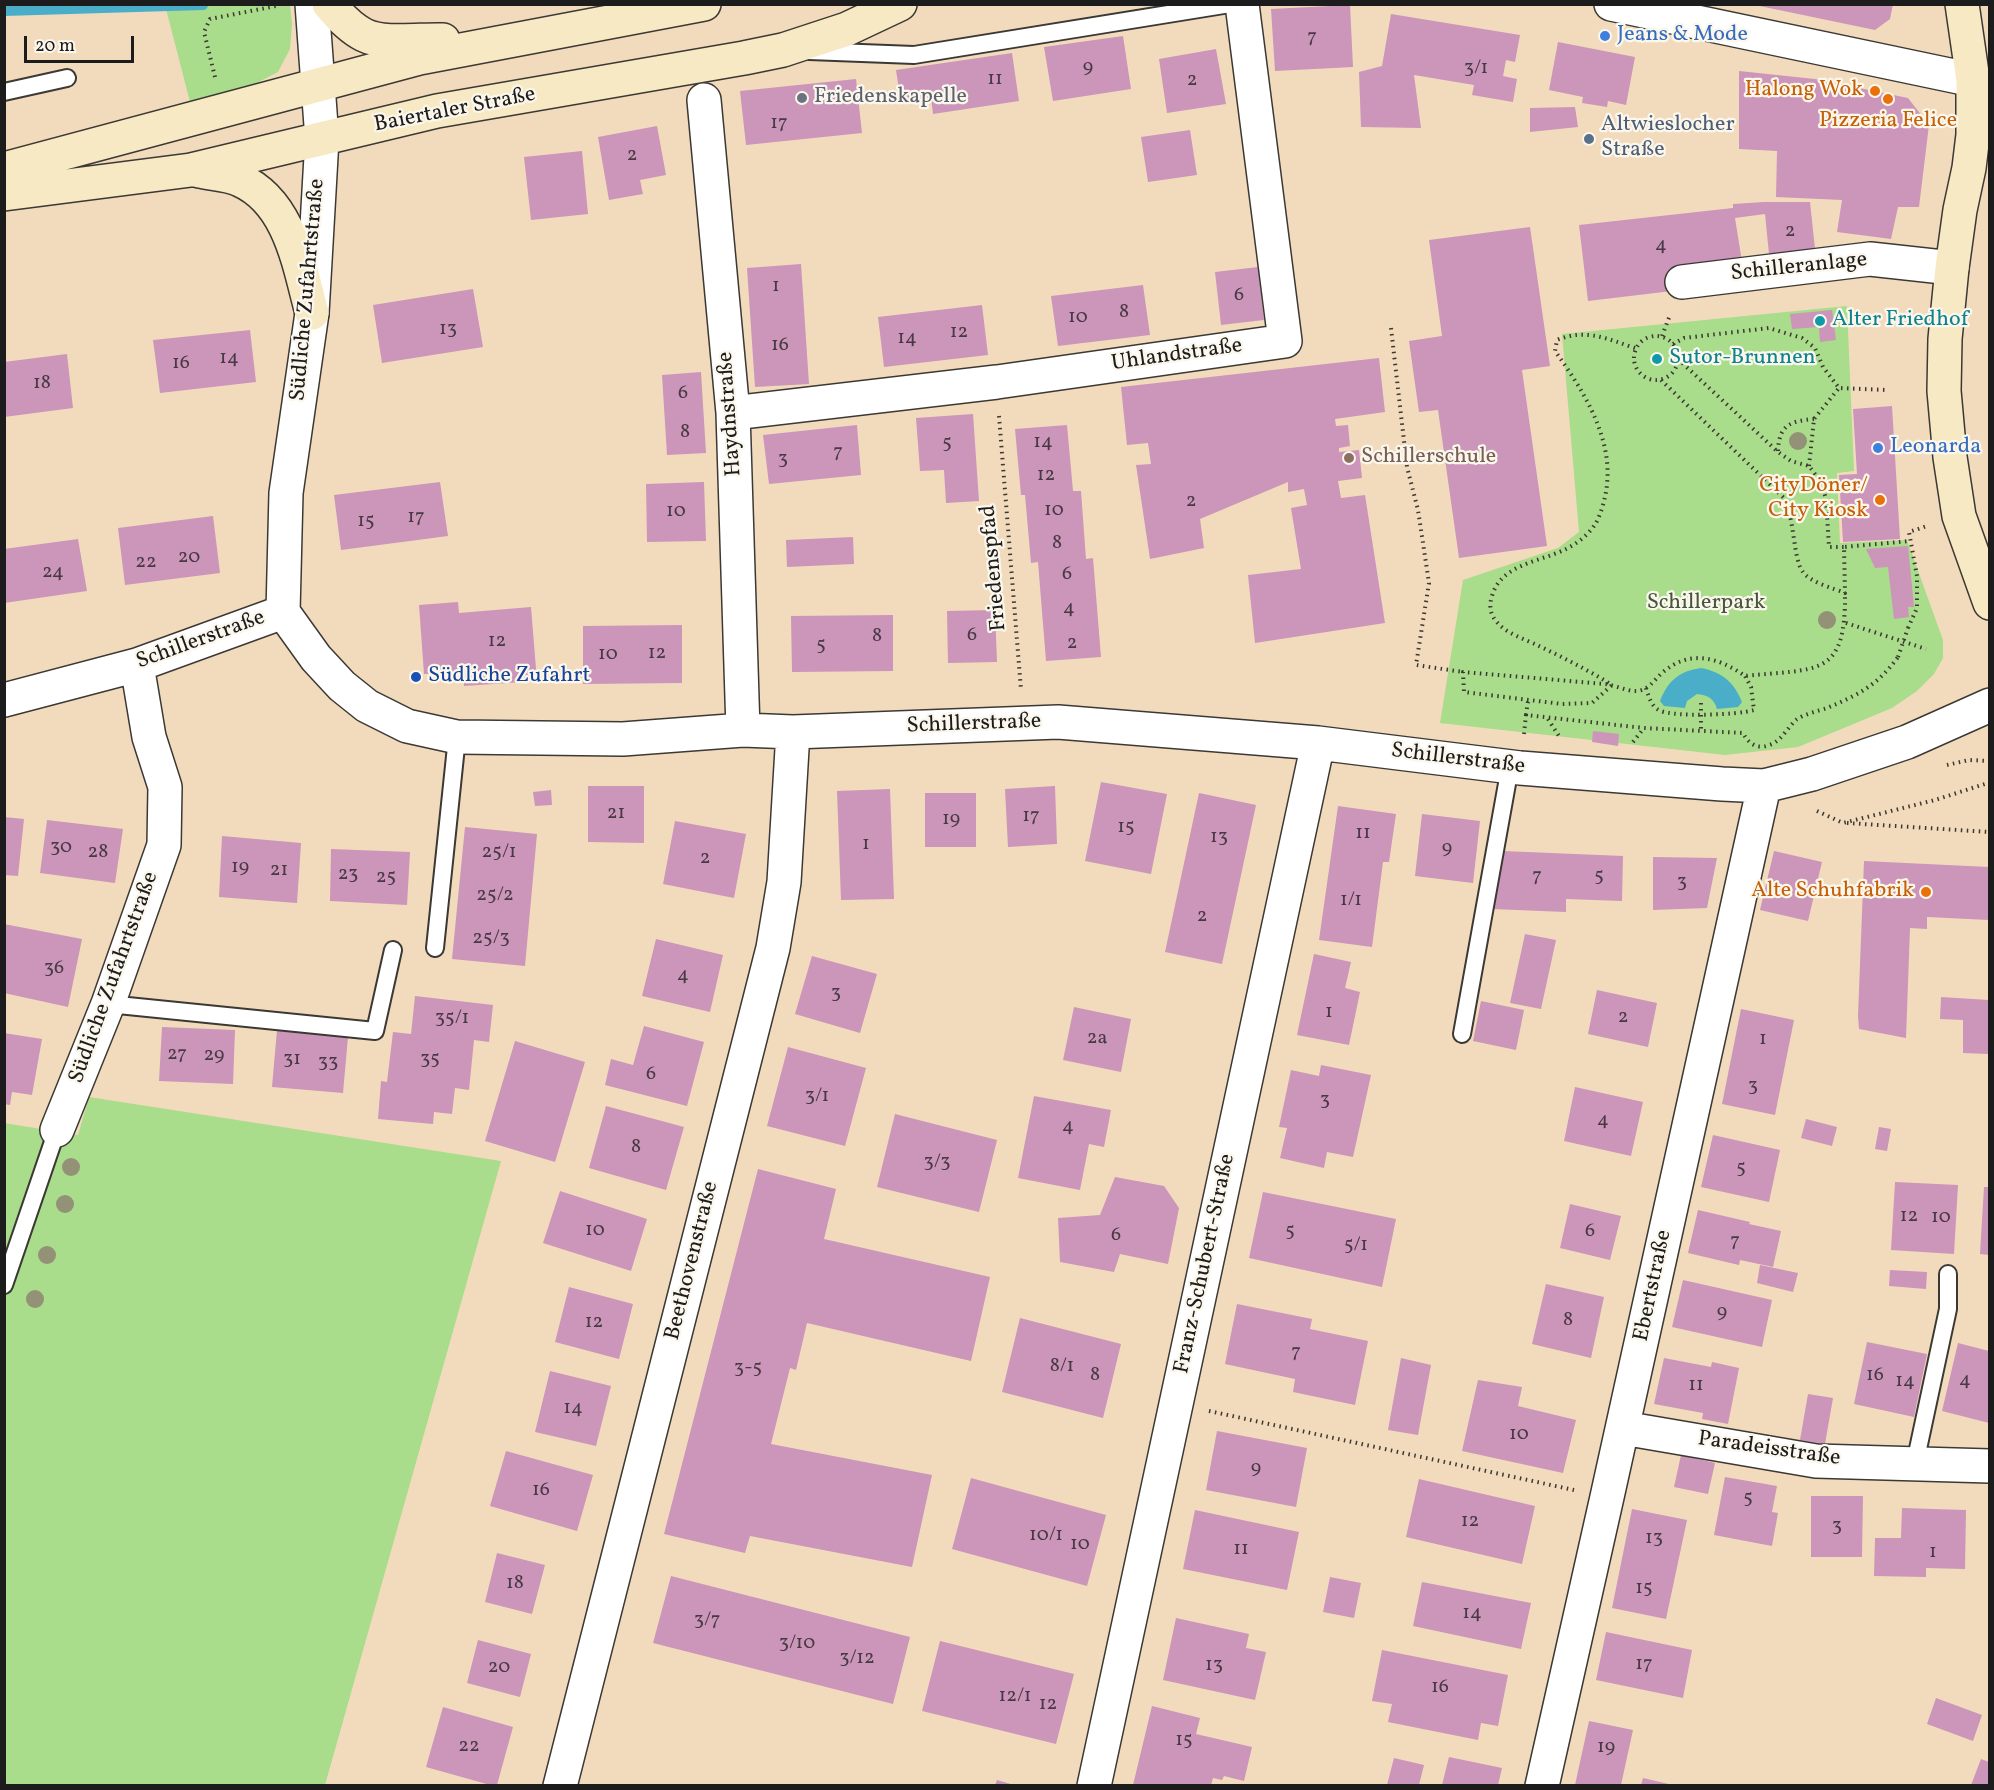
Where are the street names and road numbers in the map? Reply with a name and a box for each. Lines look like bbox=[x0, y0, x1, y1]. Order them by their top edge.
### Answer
street label: Baiertaler Straße bbox=[372, 82, 538, 140]
street label: Südliche Zufahrtstraße bbox=[286, 178, 332, 402]
street label: Schilleranlage bbox=[1729, 248, 1869, 288]
street label: Uhlandstraße bbox=[1110, 334, 1244, 378]
street label: Haydnstraße bbox=[713, 351, 749, 477]
street label: Friedenspfad bbox=[976, 504, 1014, 632]
street label: Schillerstraße bbox=[133, 606, 269, 676]
street label: Schillerstraße bbox=[906, 709, 1042, 741]
street label: Schillerstraße bbox=[1389, 739, 1527, 781]
street label: Südliche Zufahrtstraße bbox=[64, 869, 166, 1087]
street label: Franz-Schubert-Straße bbox=[1170, 1152, 1242, 1376]
street label: Beethovenstraße bbox=[661, 1179, 725, 1343]
street label: Ebertstraße bbox=[1629, 1228, 1679, 1344]
street label: Paradeisstraße bbox=[1696, 1427, 1842, 1473]

